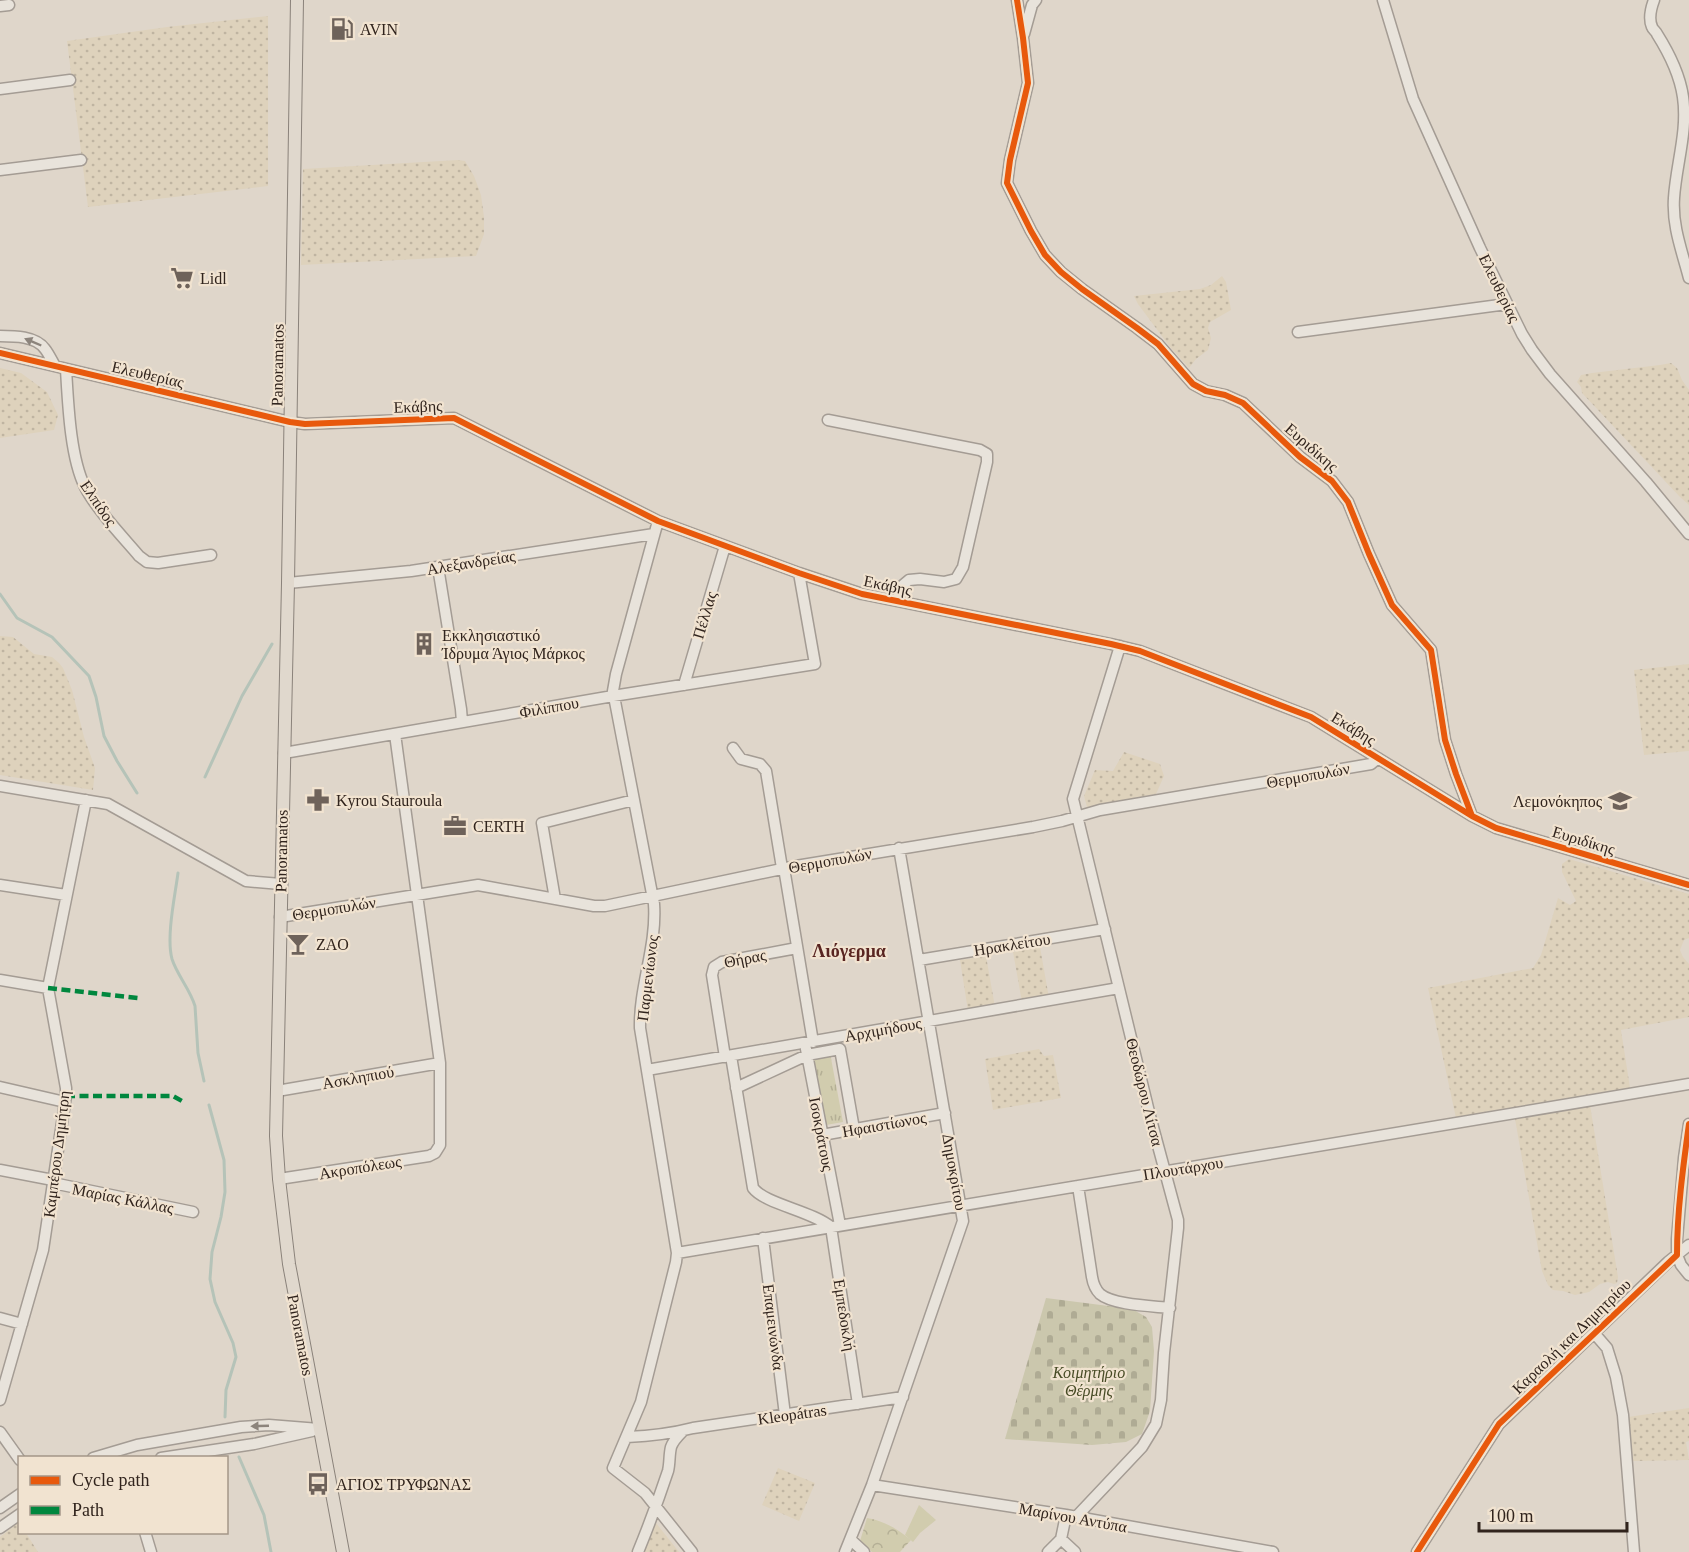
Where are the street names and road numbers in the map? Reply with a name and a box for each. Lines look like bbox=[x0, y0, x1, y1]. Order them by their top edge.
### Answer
street label: Ελευθερίας bbox=[1475, 251, 1524, 326]
street label: Panoramatos bbox=[268, 324, 287, 406]
street label: Ελευθερίας bbox=[110, 358, 186, 392]
street label: Εκάβης bbox=[393, 397, 443, 417]
street label: Ευριδίκης bbox=[1281, 420, 1342, 476]
street label: Ελπίδος bbox=[77, 477, 120, 530]
street label: Αλεξανδρείας bbox=[426, 547, 517, 579]
street label: Εκάβης bbox=[862, 572, 914, 600]
street label: Πέλλας bbox=[689, 589, 720, 641]
street label: Φιλίππου bbox=[518, 694, 580, 721]
street label: Εκάβης bbox=[1328, 708, 1380, 750]
street label: Θερμοπυλών bbox=[1265, 760, 1351, 792]
street label: Panoramatos bbox=[272, 810, 291, 892]
street label: Ευριδίκης bbox=[1550, 823, 1618, 859]
street label: Θερμοπυλών bbox=[787, 845, 873, 877]
street label: Θερμοπυλών bbox=[291, 894, 377, 924]
street label: Ηρακλείτου bbox=[973, 930, 1052, 960]
street label: Παρμενίωνος bbox=[634, 933, 662, 1022]
street label: Θήρας bbox=[723, 946, 768, 972]
street label: Αρχιμήδους bbox=[843, 1014, 924, 1046]
street label: Θεοδώρου Λίτσα bbox=[1122, 1036, 1166, 1149]
street label: Ασκληπιού bbox=[321, 1063, 396, 1093]
street label: Καμπέρου Δημήτρη bbox=[40, 1089, 74, 1219]
street label: Ισοκράτους bbox=[805, 1096, 837, 1173]
street label: Ηφαιστίωνος bbox=[841, 1109, 928, 1141]
street label: Δημοκρίτου bbox=[938, 1132, 970, 1212]
street label: Ακροπόλεως bbox=[318, 1153, 403, 1183]
street label: Πλουτάρχου bbox=[1142, 1154, 1224, 1184]
street label: Μαρίας Κάλλας bbox=[70, 1180, 176, 1218]
street label: Καραολή και Δημητρίου bbox=[1509, 1275, 1635, 1398]
street label: Εμπεδοκλή bbox=[829, 1278, 859, 1352]
street label: Επαμεινώνδα bbox=[759, 1283, 787, 1372]
street label: Panoramatos bbox=[284, 1293, 317, 1377]
street label: Kleopátras bbox=[757, 1401, 828, 1429]
street label: Μαρίνου Αντύπα bbox=[1017, 1500, 1129, 1536]

